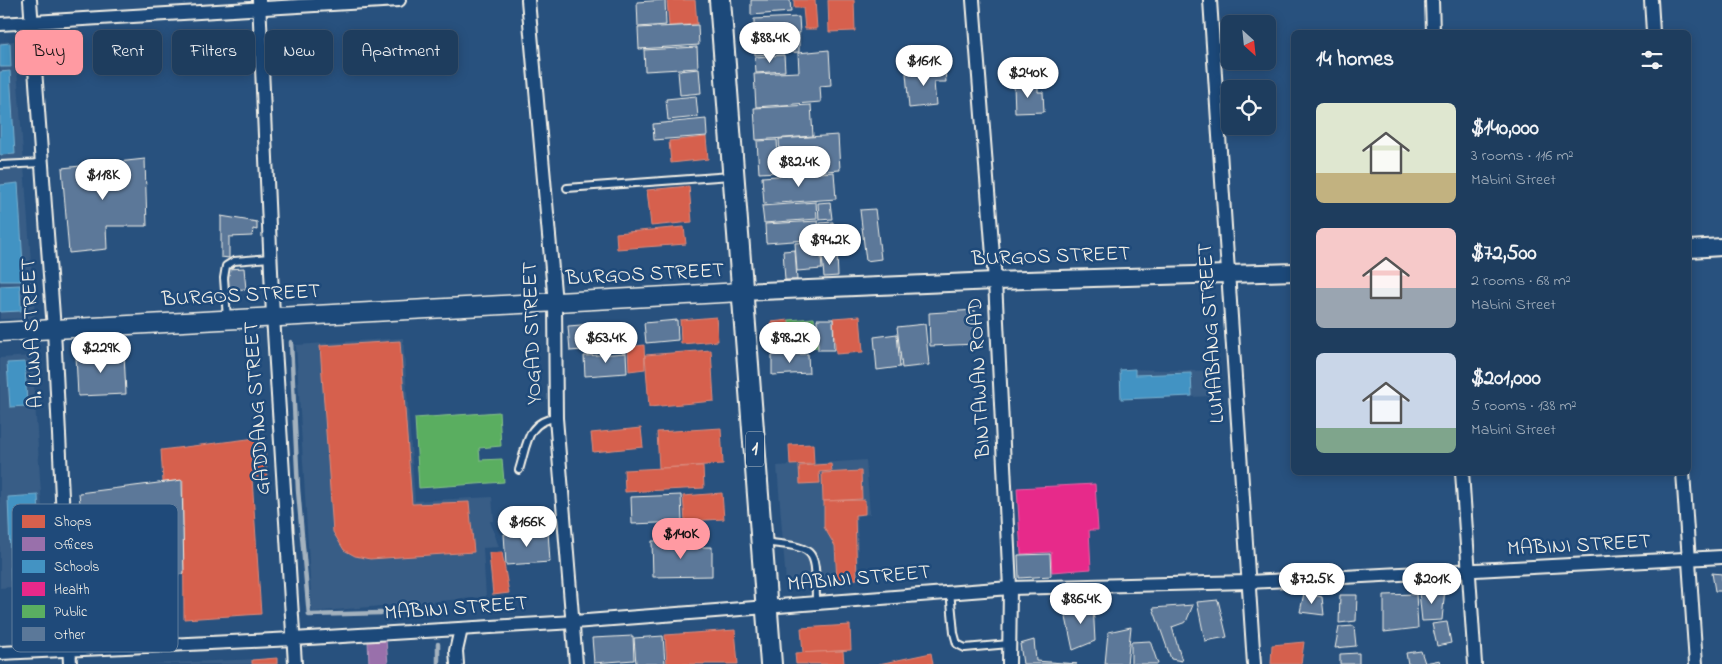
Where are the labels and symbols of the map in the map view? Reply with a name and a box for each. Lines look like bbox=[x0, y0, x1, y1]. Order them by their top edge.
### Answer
north arrow bbox=[1221, 15, 1276, 70]
pin: $88.4K bbox=[729, 22, 811, 64]
pin: $161K bbox=[889, 44, 959, 87]
pin: $240K bbox=[993, 56, 1063, 99]
pin: $82.4K bbox=[758, 146, 840, 188]
pin: $118K bbox=[68, 158, 138, 201]
pin: $94.2K bbox=[789, 224, 871, 266]
street label: BURGOS STREET bbox=[970, 239, 1131, 275]
street label: LUMABANG STREET bbox=[1191, 242, 1233, 424]
street label: BURGOS STREET bbox=[564, 256, 725, 294]
street label: A. LUNA STREET bbox=[14, 257, 52, 409]
street label: YOGAD STREET bbox=[516, 261, 550, 405]
street label: BURGOS STREET bbox=[160, 277, 321, 315]
street label: BINTAWAN ROAD bbox=[961, 297, 999, 460]
street label: GADDANG STREET bbox=[237, 320, 279, 496]
pin: $63.4K bbox=[565, 322, 647, 364]
pin: $98.2K bbox=[749, 322, 831, 364]
pin: $229K bbox=[66, 332, 136, 374]
road number: 1 bbox=[746, 432, 764, 466]
legend bbox=[12, 504, 178, 652]
pin: $166K bbox=[492, 506, 562, 548]
text: Shops bbox=[54, 512, 92, 533]
pin: $140K bbox=[646, 518, 716, 560]
street label: MABINI STREET bbox=[1506, 527, 1652, 565]
text: Offices bbox=[54, 535, 94, 556]
text: Schools bbox=[54, 557, 99, 578]
street label: MABINI STREET bbox=[786, 558, 932, 600]
pin: $72.5K bbox=[1271, 562, 1353, 605]
pin: $201K bbox=[1397, 562, 1467, 605]
text: Health bbox=[54, 580, 90, 601]
pin: $86.4K bbox=[1040, 582, 1122, 625]
street label: MABINI STREET bbox=[383, 589, 529, 629]
text: Public bbox=[54, 602, 88, 623]
text: Other bbox=[54, 625, 86, 646]

